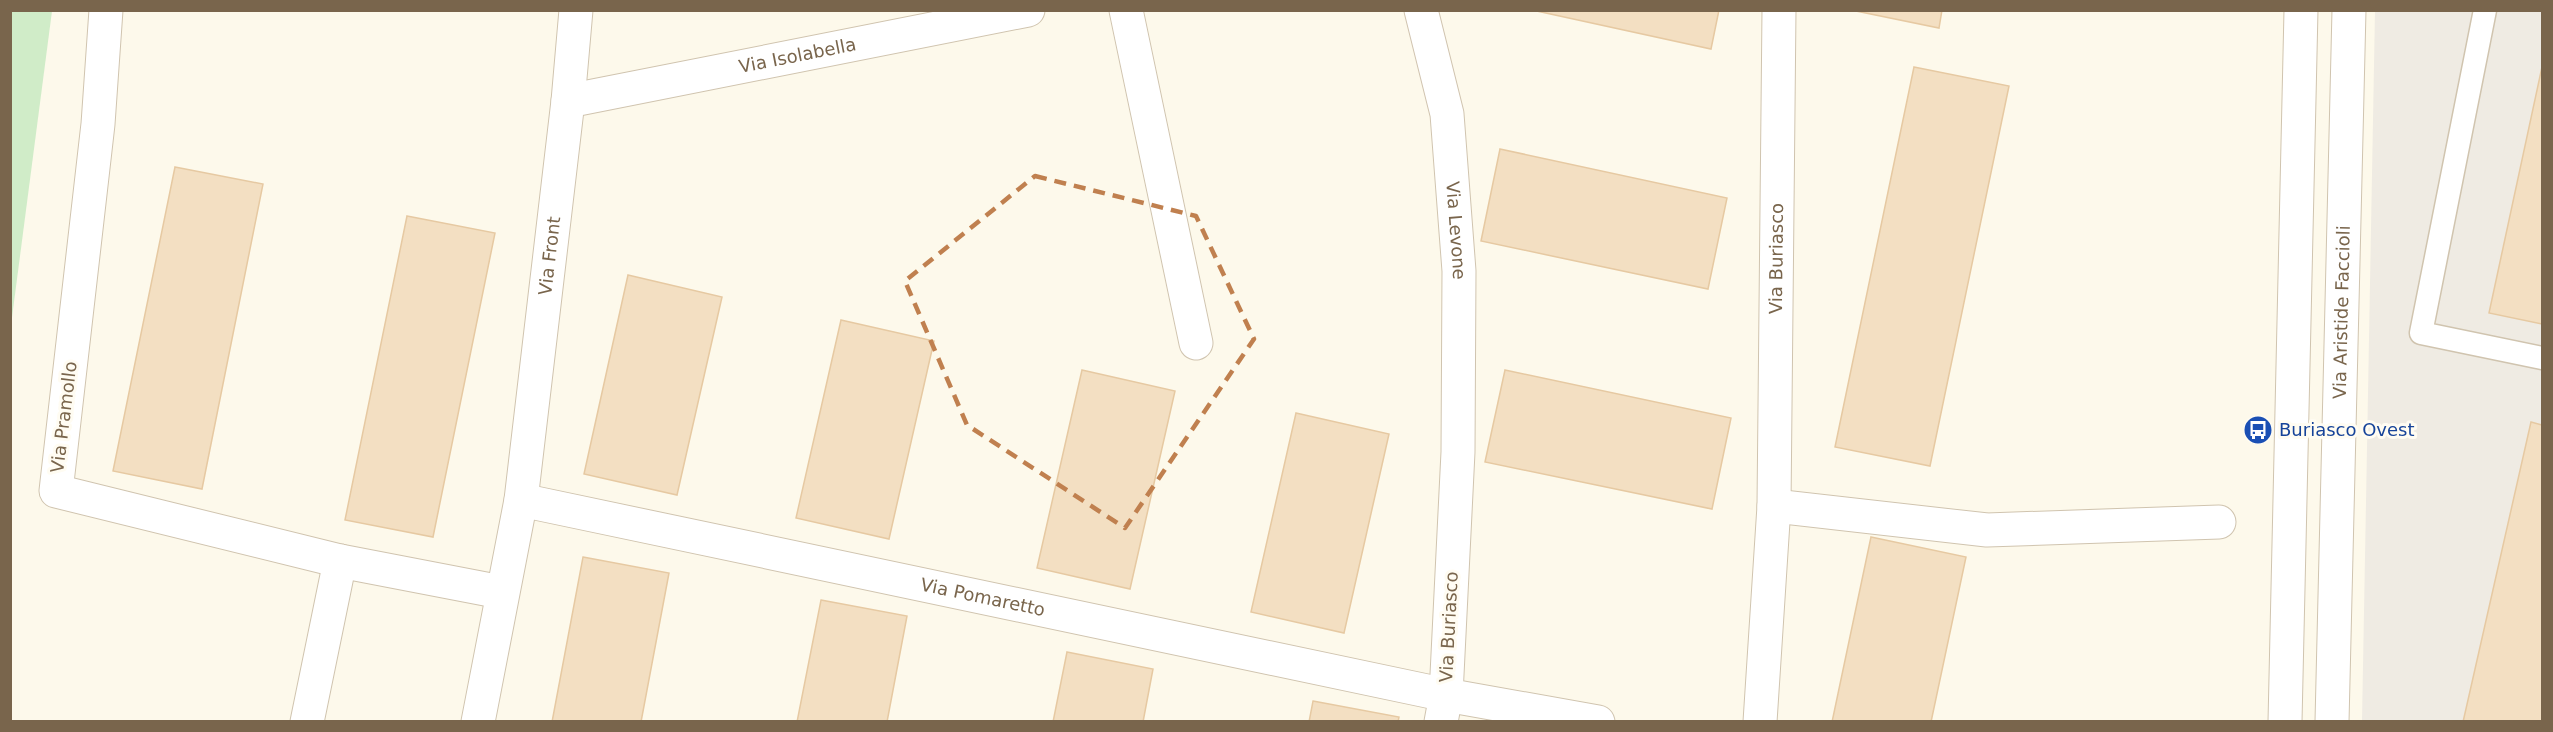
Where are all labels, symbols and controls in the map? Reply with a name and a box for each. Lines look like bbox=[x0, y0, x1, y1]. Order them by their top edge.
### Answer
street label: Via Isolabella bbox=[737, 33, 858, 77]
street label: Via Levone bbox=[1442, 180, 1470, 280]
street label: Via Buriasco bbox=[1765, 203, 1787, 314]
street label: Via Front bbox=[534, 215, 564, 296]
street label: Via Aristide Faccioli bbox=[2329, 225, 2354, 399]
street label: Via Pramollo bbox=[46, 360, 81, 474]
bus stop icon: Buriasco Ovest bbox=[2242, 414, 2274, 446]
place label: Buriasco Ovest bbox=[2279, 419, 2415, 440]
street label: Via Buriasco bbox=[1435, 571, 1462, 683]
street label: Via Pomaretto bbox=[919, 574, 1047, 620]

